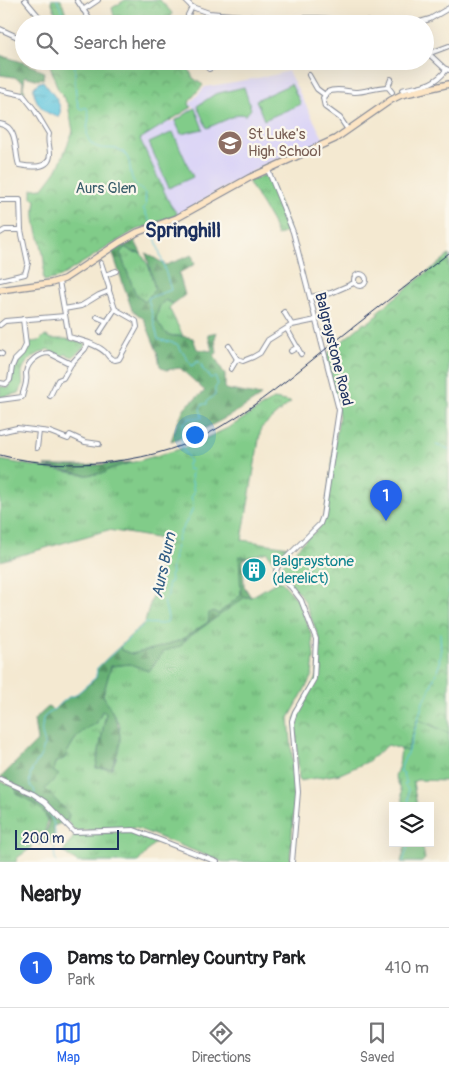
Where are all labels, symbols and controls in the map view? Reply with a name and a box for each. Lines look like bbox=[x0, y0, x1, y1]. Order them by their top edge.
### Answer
search box bbox=[15, 15, 434, 70]
icon: search bbox=[33, 29, 61, 57]
text: Search here bbox=[73, 31, 166, 55]
place label: St Luke's High School bbox=[248, 125, 321, 161]
school or university icon: St Luke's High School bbox=[217, 130, 243, 156]
park label: Aurs Glen bbox=[76, 179, 136, 198]
district label: Springhill bbox=[145, 218, 221, 243]
street label: Balgraystone Road bbox=[310, 290, 357, 408]
your location bbox=[182, 422, 208, 448]
pin: 1 bbox=[370, 480, 402, 521]
water label: Aurs Burn bbox=[147, 530, 181, 600]
place label: Balgraystone (derelict) bbox=[272, 552, 354, 588]
building icon: Balgraystone (derelict) bbox=[241, 557, 267, 583]
map controls bbox=[389, 802, 434, 847]
button: layers bbox=[389, 802, 434, 847]
scale bar bbox=[15, 827, 119, 850]
text: 200 m bbox=[22, 830, 64, 847]
text: Nearby bbox=[20, 881, 81, 908]
text: Dams to Darnley Country Park bbox=[67, 946, 305, 970]
text: 1 bbox=[33, 958, 39, 978]
text: 410 m bbox=[385, 958, 429, 978]
text: Park bbox=[67, 970, 95, 990]
tab: Map bbox=[54, 1019, 82, 1066]
tab: Directions bbox=[191, 1019, 251, 1066]
tab: Saved bbox=[360, 1019, 395, 1066]

